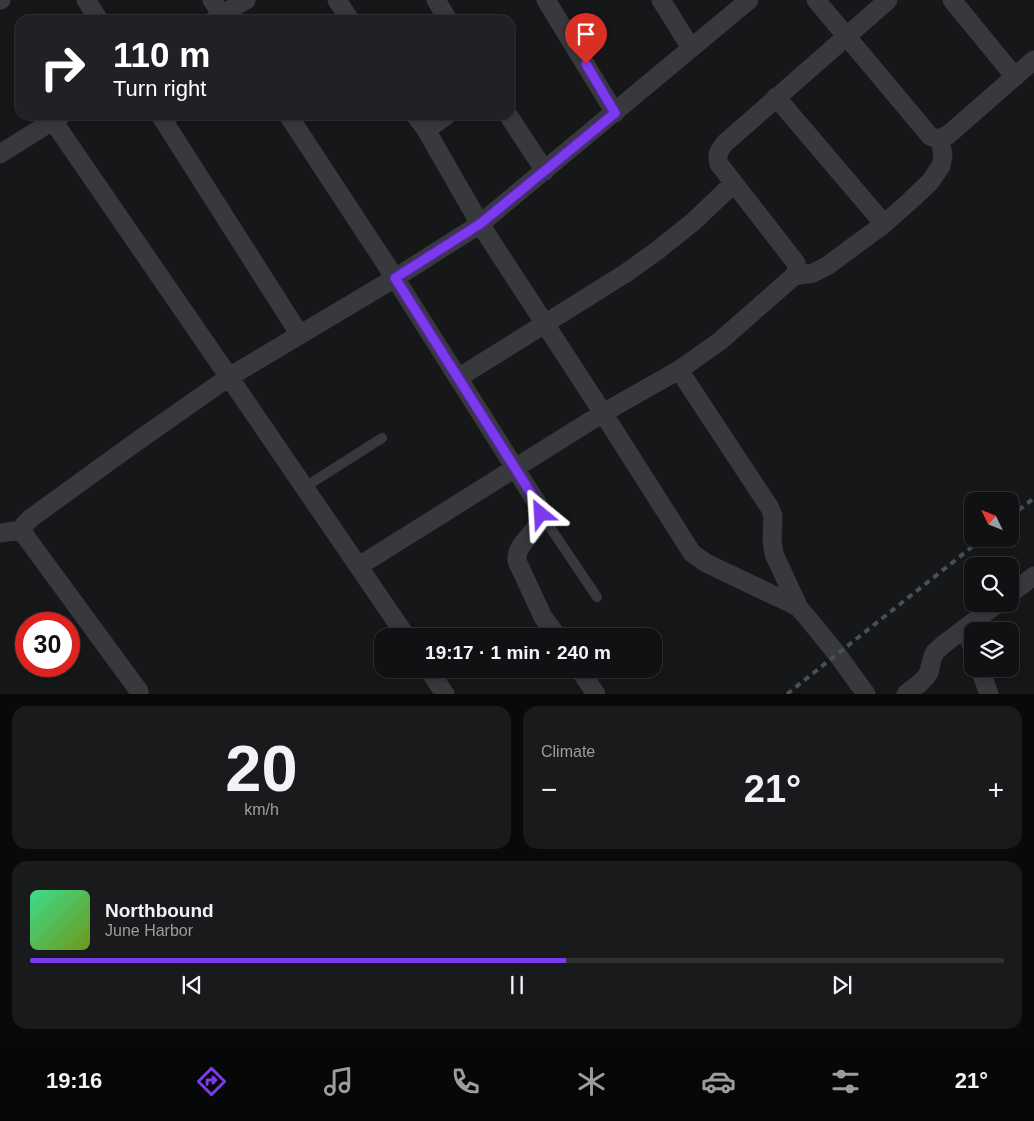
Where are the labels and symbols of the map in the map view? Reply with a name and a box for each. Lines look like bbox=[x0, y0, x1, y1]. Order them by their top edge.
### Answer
pin bbox=[565, 13, 607, 64]
position arrow bbox=[514, 487, 566, 539]
north arrow bbox=[964, 492, 1019, 548]
speed limit sign: 30 bbox=[15, 612, 80, 677]

